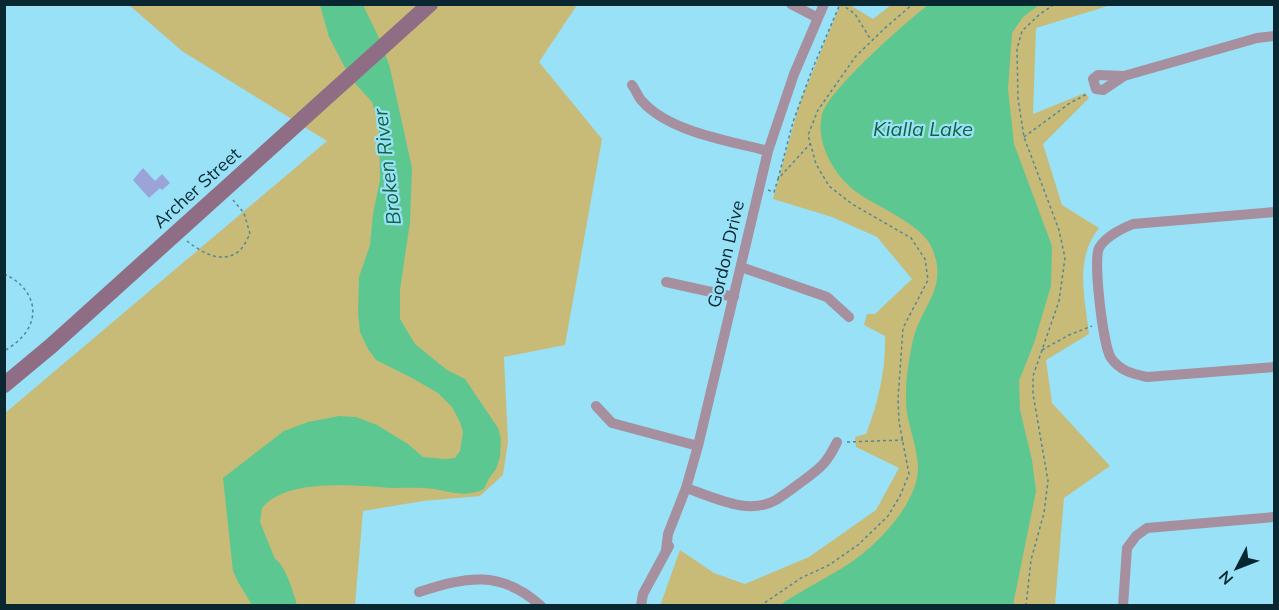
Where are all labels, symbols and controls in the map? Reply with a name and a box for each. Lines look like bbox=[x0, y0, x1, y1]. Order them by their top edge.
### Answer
water label: Broken River bbox=[367, 107, 406, 227]
water label: Kialla Lake bbox=[873, 116, 973, 141]
street label: Archer Street bbox=[148, 142, 245, 233]
street label: Gordon Drive bbox=[702, 198, 749, 310]
north arrow bbox=[1207, 538, 1267, 598]
text: N bbox=[1214, 567, 1237, 589]

